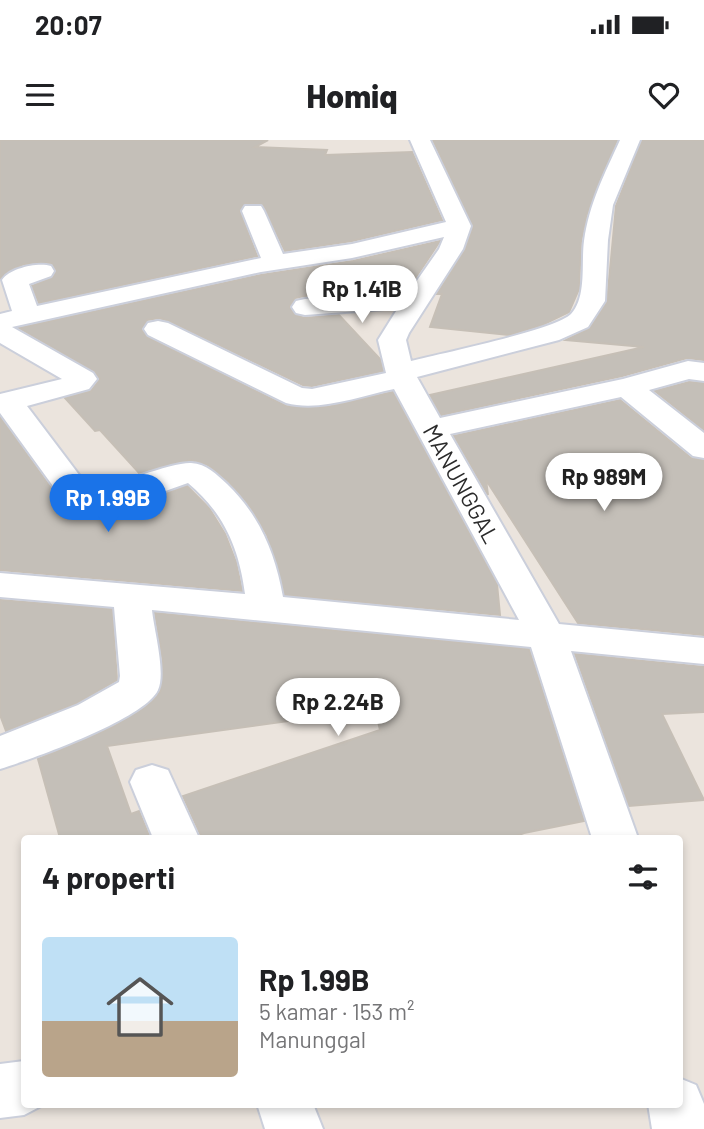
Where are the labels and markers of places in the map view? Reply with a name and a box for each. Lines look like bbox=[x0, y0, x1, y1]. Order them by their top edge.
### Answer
pin: Rp 1.41B bbox=[290, 265, 434, 325]
pin: Rp 989M bbox=[539, 454, 669, 513]
pin: Rp 1.99B bbox=[36, 474, 180, 534]
pin: Rp 2.24B bbox=[266, 678, 410, 738]

